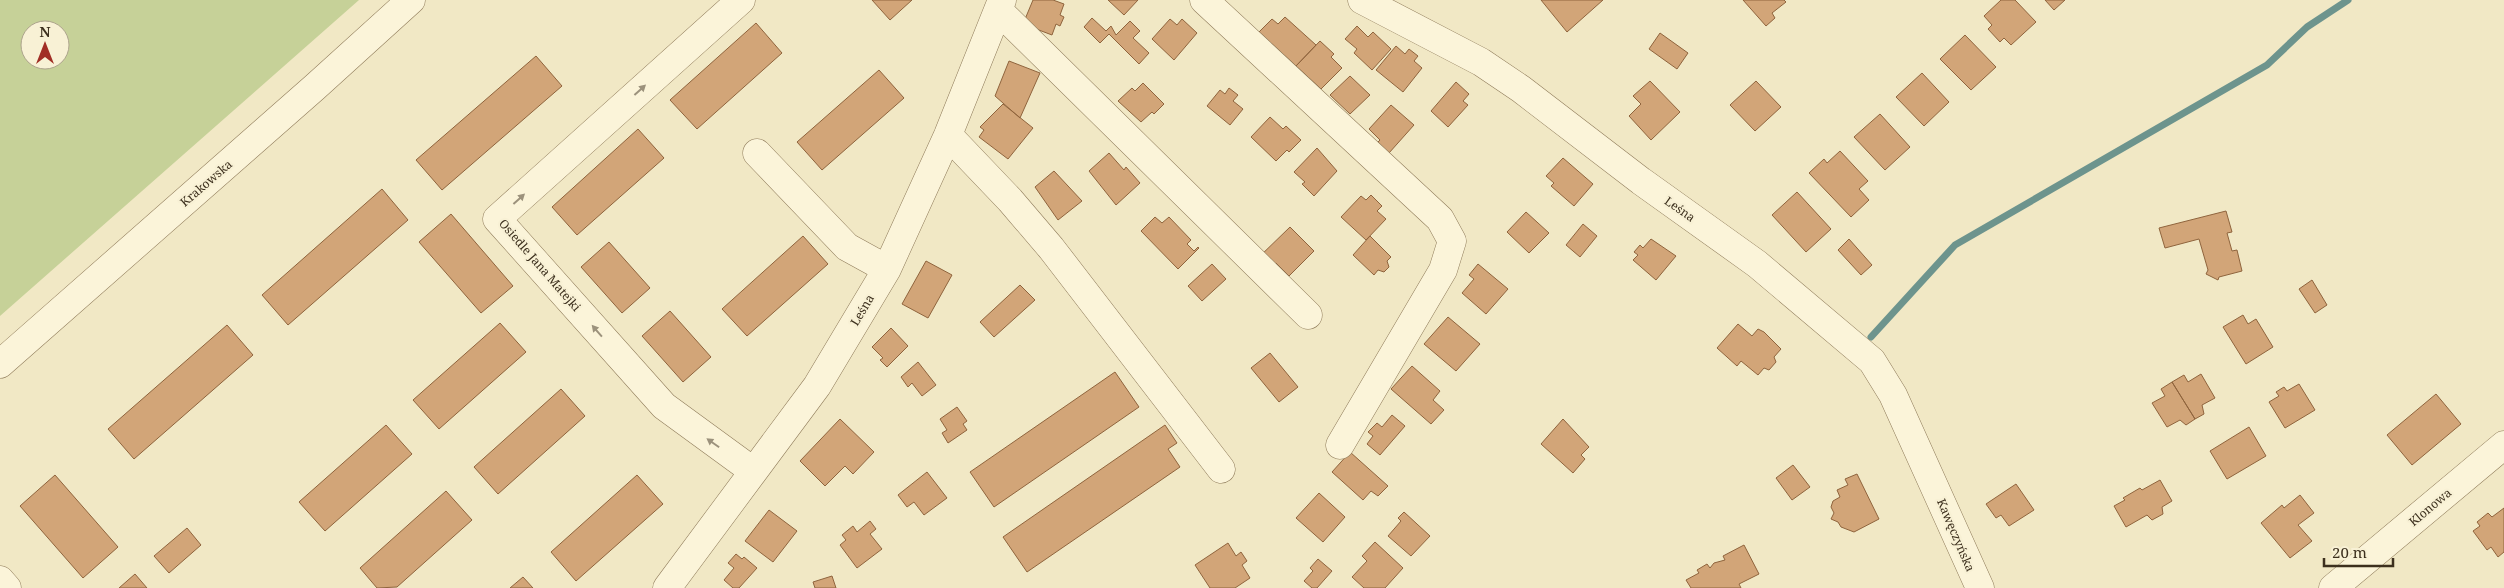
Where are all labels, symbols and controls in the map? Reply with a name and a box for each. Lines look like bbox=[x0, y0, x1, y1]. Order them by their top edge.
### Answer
north arrow bbox=[20, 20, 70, 70]
text: N bbox=[39, 22, 51, 41]
one-way arrow bbox=[633, 85, 646, 96]
street label: Krakowska bbox=[176, 155, 236, 210]
street label: Leśna bbox=[1661, 192, 1699, 226]
one-way arrow bbox=[512, 193, 524, 205]
street label: Osiedle Jana Matejki bbox=[495, 215, 585, 315]
street label: Leśna bbox=[846, 291, 878, 329]
one-way arrow bbox=[592, 325, 603, 337]
one-way arrow bbox=[707, 438, 720, 448]
street label: Klonowa bbox=[2405, 484, 2455, 530]
street label: Kawęczyńska bbox=[1933, 496, 1979, 574]
scale bar bbox=[2324, 536, 2393, 568]
text: 20 m bbox=[2332, 542, 2367, 562]

